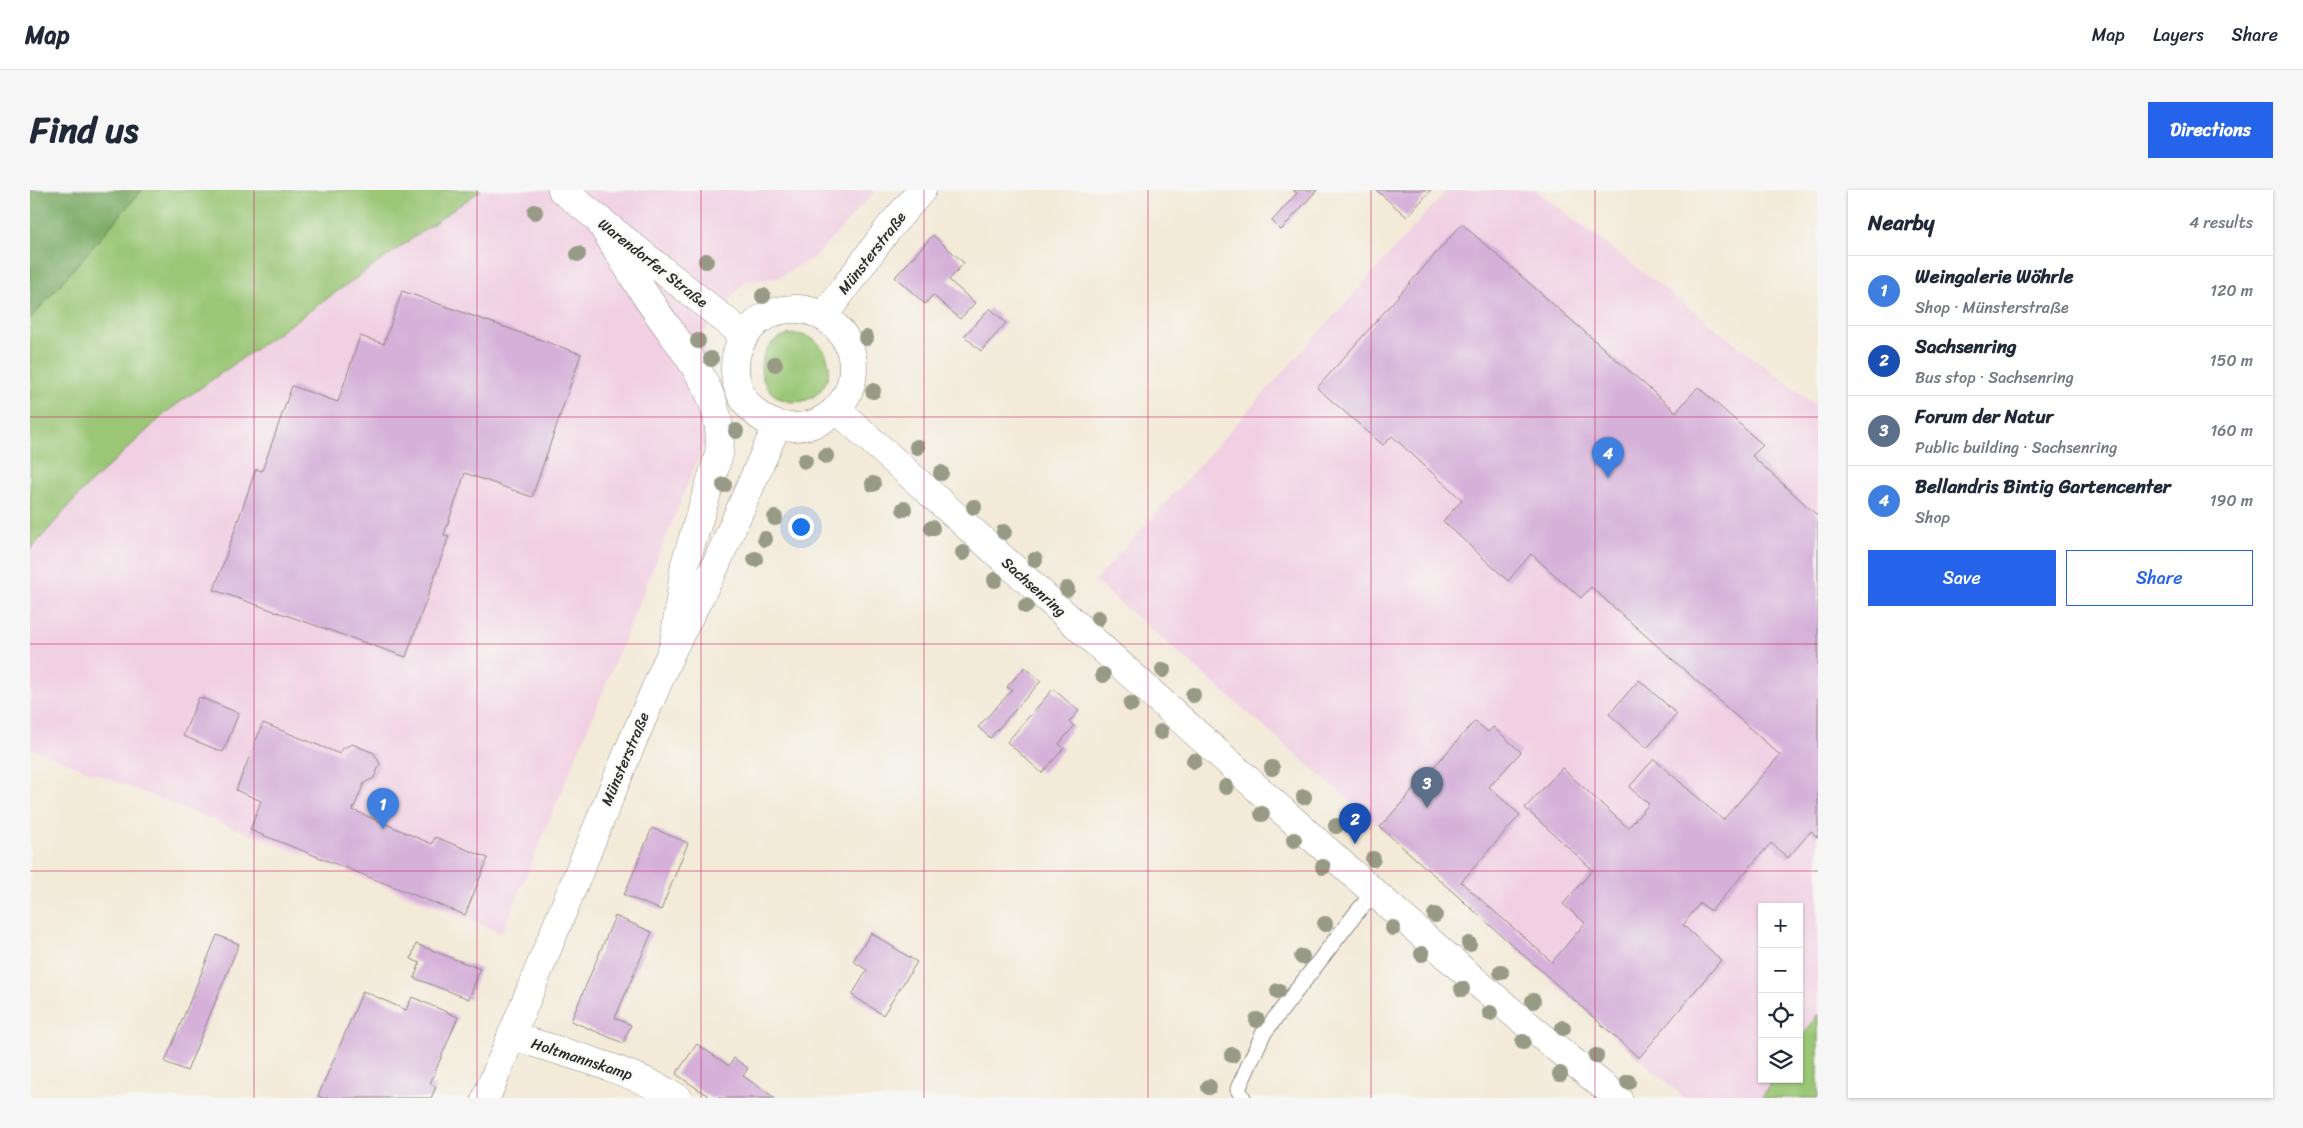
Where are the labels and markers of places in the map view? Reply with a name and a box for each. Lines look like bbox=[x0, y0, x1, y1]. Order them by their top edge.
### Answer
pin: 4 bbox=[1592, 437, 1624, 478]
pin: 3 bbox=[1411, 767, 1443, 808]
pin: 1 bbox=[367, 788, 399, 829]
pin: 2 bbox=[1339, 803, 1371, 844]

